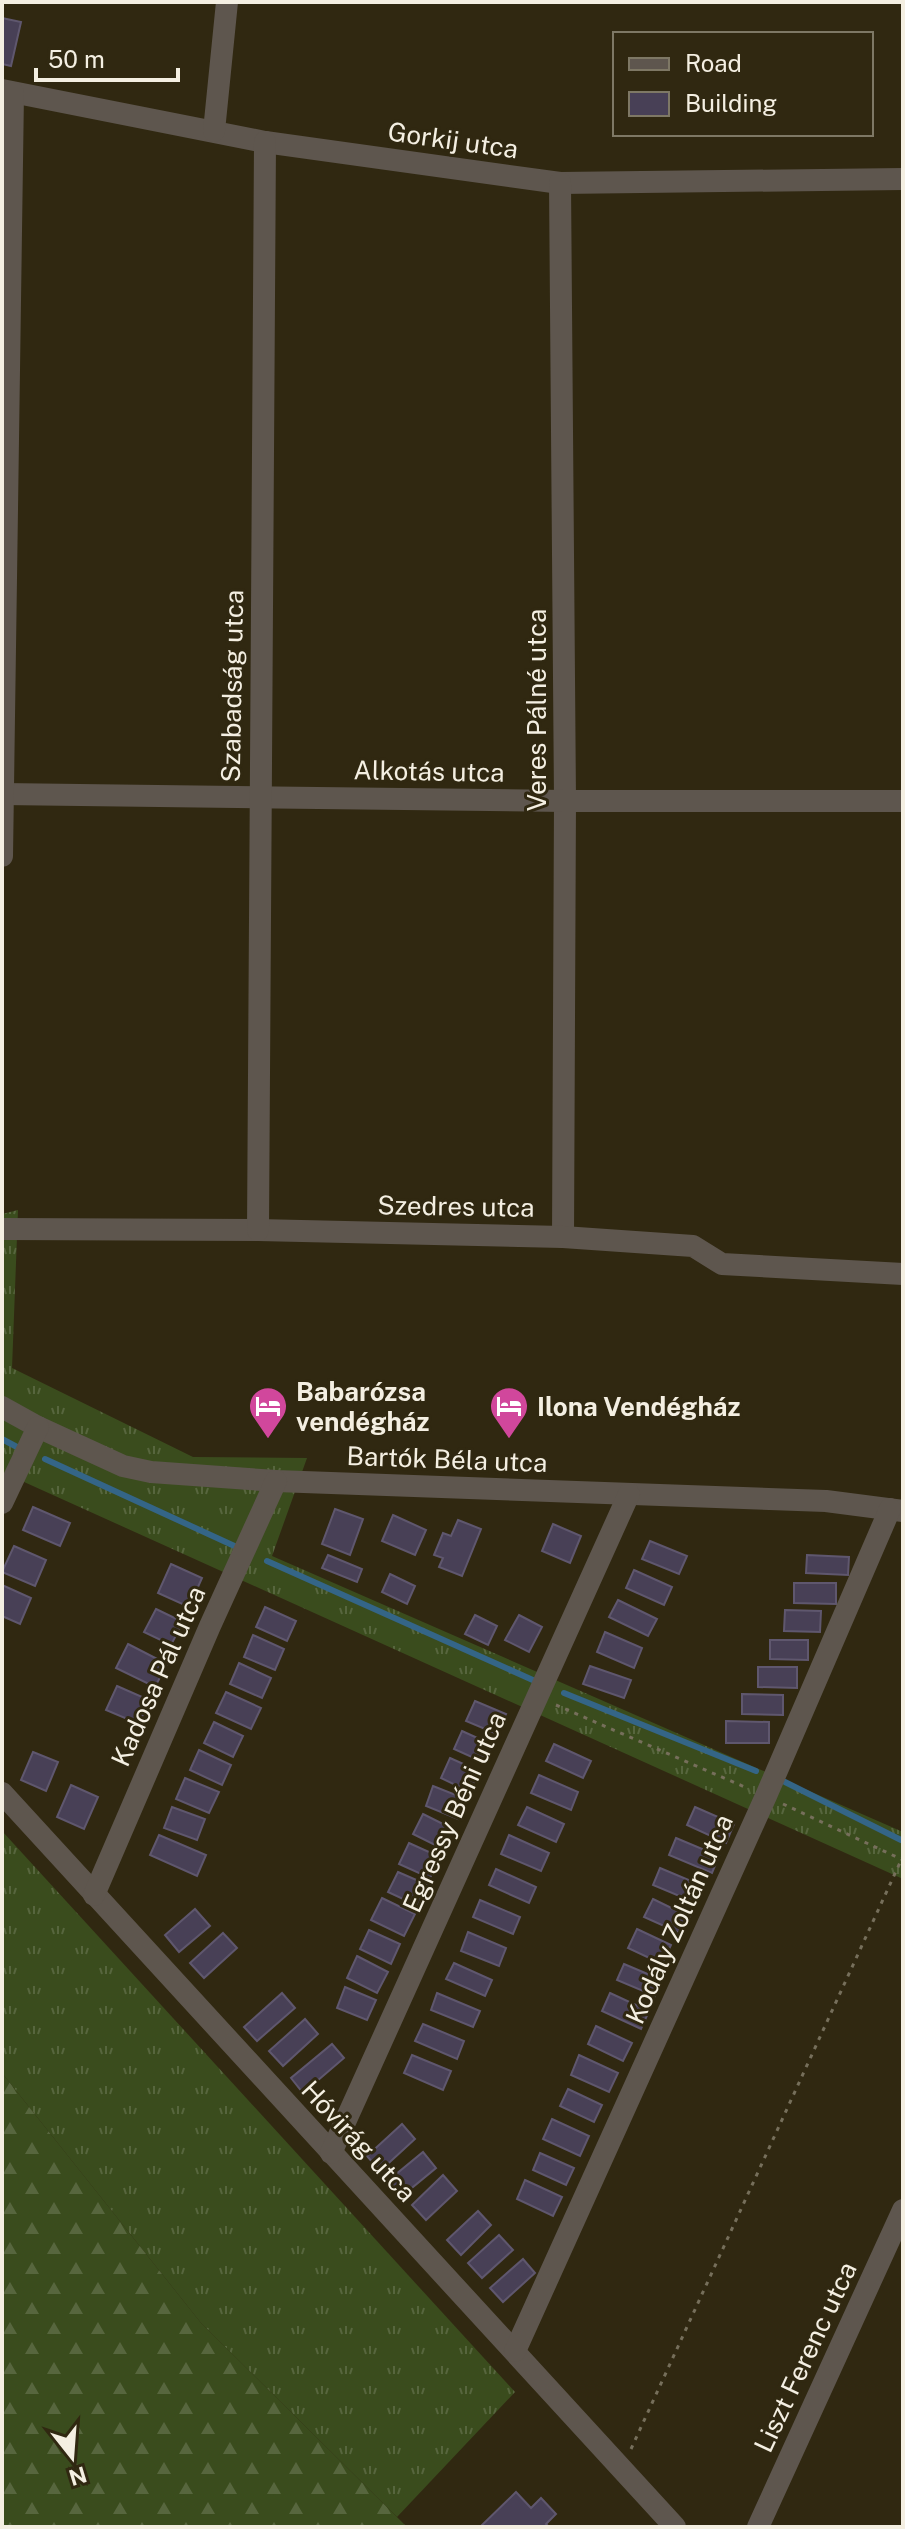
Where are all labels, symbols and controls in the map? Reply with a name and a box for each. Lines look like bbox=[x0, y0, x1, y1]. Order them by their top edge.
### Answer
scale bar bbox=[36, 32, 178, 82]
legend bbox=[613, 32, 873, 136]
text: 50 m bbox=[48, 45, 105, 73]
text: Road bbox=[685, 49, 742, 77]
text: Building bbox=[685, 89, 777, 117]
street label: Gorkij utca bbox=[386, 116, 520, 164]
street label: Szabadság utca bbox=[215, 589, 249, 783]
street label: Veres Pálné utca bbox=[521, 609, 552, 811]
street label: Alkotás utca bbox=[353, 754, 505, 788]
street label: Szedres utca bbox=[377, 1189, 535, 1223]
place label: Babarózsa vendégház bbox=[296, 1376, 429, 1437]
hotel icon: Babarózsa vendégház bbox=[247, 1385, 289, 1440]
hotel icon: Ilona Vendégház bbox=[488, 1385, 530, 1440]
place label: Ilona Vendégház bbox=[537, 1391, 740, 1422]
street label: Bartók Béla utca bbox=[346, 1440, 548, 1478]
street label: Kadosa Pál utca bbox=[104, 1581, 212, 1771]
street label: Egressy Béni utca bbox=[396, 1707, 512, 1917]
street label: Kodály Zoltán utca bbox=[619, 1810, 739, 2028]
street label: Hóvirág utca bbox=[295, 2074, 423, 2208]
street label: Liszt Ferenc utca bbox=[747, 2257, 863, 2457]
north arrow bbox=[32, 2417, 112, 2497]
text: N bbox=[66, 2461, 90, 2491]

